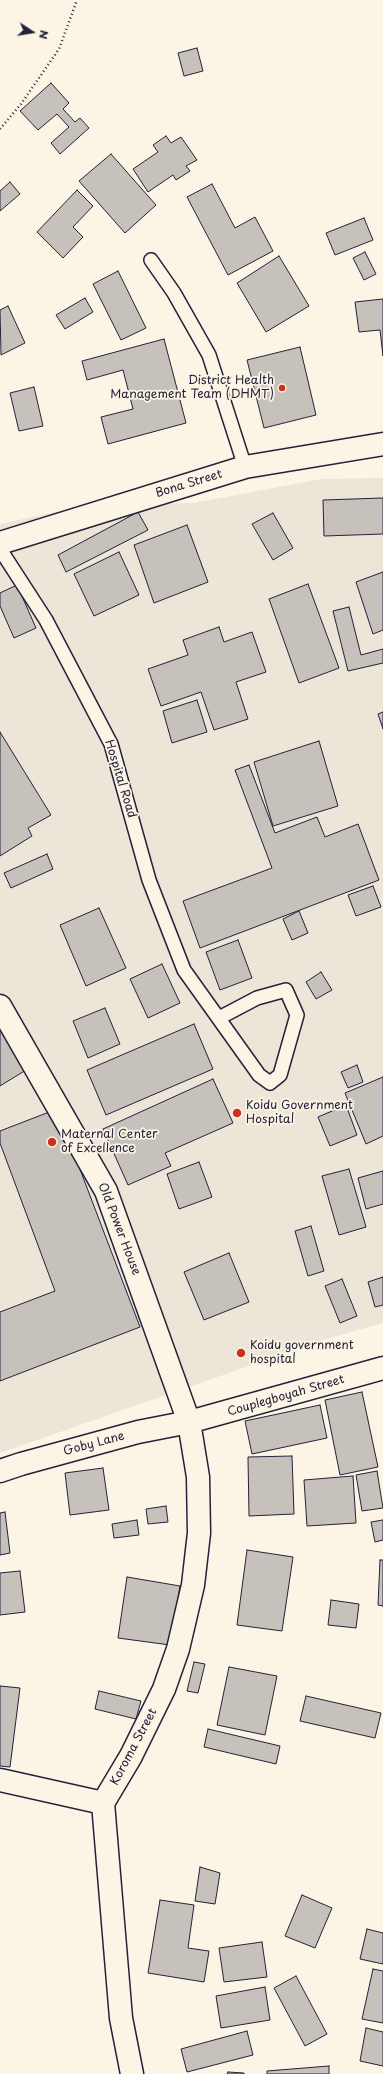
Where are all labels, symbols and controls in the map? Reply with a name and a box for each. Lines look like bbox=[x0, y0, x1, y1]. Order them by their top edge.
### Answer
north arrow bbox=[12, 12, 52, 52]
text: N bbox=[35, 29, 53, 41]
place label: District Health Management Team (DHMT) bbox=[110, 374, 274, 402]
marker: District Health Management Team (DHMT) bbox=[277, 383, 287, 393]
street label: Bona Street bbox=[154, 467, 224, 501]
street label: Hospital Road bbox=[101, 738, 139, 820]
place label: Koidu Government Hospital bbox=[246, 1099, 353, 1127]
marker: Koidu Government Hospital bbox=[231, 1107, 243, 1119]
place label: Maternal Center of Excellence bbox=[61, 1128, 158, 1156]
marker: Maternal Center of Excellence bbox=[46, 1136, 58, 1148]
street label: Old Power House bbox=[95, 1181, 143, 1277]
place label: Koidu government hospital bbox=[250, 1339, 354, 1367]
marker: Koidu government hospital bbox=[235, 1347, 247, 1359]
street label: Couplegboyah Street bbox=[226, 1372, 346, 1420]
street label: Goby Lane bbox=[62, 1429, 126, 1459]
street label: Koroma Street bbox=[108, 1706, 160, 1788]

